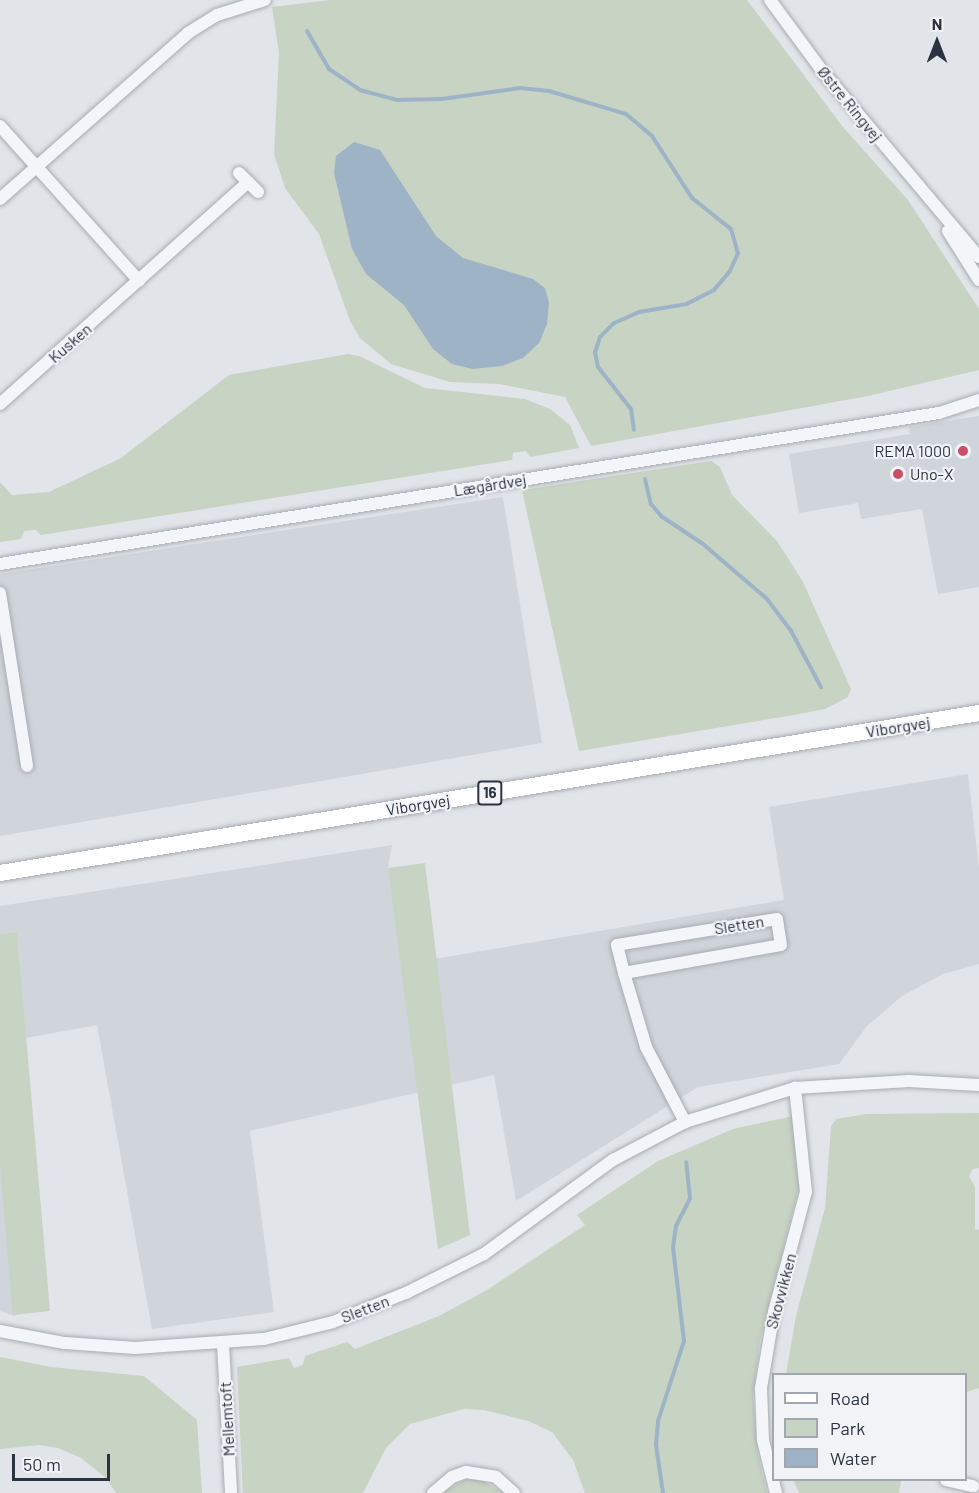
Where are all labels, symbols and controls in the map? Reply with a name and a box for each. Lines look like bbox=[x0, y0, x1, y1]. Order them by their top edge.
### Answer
north arrow bbox=[907, 12, 967, 72]
text: N bbox=[932, 14, 942, 33]
street label: Østre Ringvej bbox=[814, 62, 886, 146]
street label: Kusken bbox=[44, 319, 96, 367]
place label: REMA 1000 bbox=[874, 441, 951, 461]
marker: REMA 1000 bbox=[956, 444, 970, 458]
place label: Uno-X bbox=[910, 464, 953, 484]
marker: Uno-X bbox=[891, 467, 905, 481]
street label: Lægårdvej bbox=[452, 470, 528, 500]
street label: Viborgvej bbox=[864, 712, 932, 742]
road number: 16 bbox=[476, 781, 504, 805]
street label: Viborgvej bbox=[384, 790, 452, 820]
street label: Sletten bbox=[713, 912, 765, 938]
street label: Skovvikken bbox=[762, 1251, 800, 1331]
street label: Sletten bbox=[338, 1291, 392, 1327]
legend bbox=[772, 1373, 967, 1481]
street label: Mellemtoft bbox=[215, 1381, 239, 1457]
text: Road bbox=[830, 1387, 870, 1409]
text: Park bbox=[830, 1417, 865, 1439]
scale bar bbox=[15, 1442, 112, 1480]
text: Water bbox=[830, 1447, 877, 1469]
text: 50 m bbox=[23, 1453, 61, 1475]

